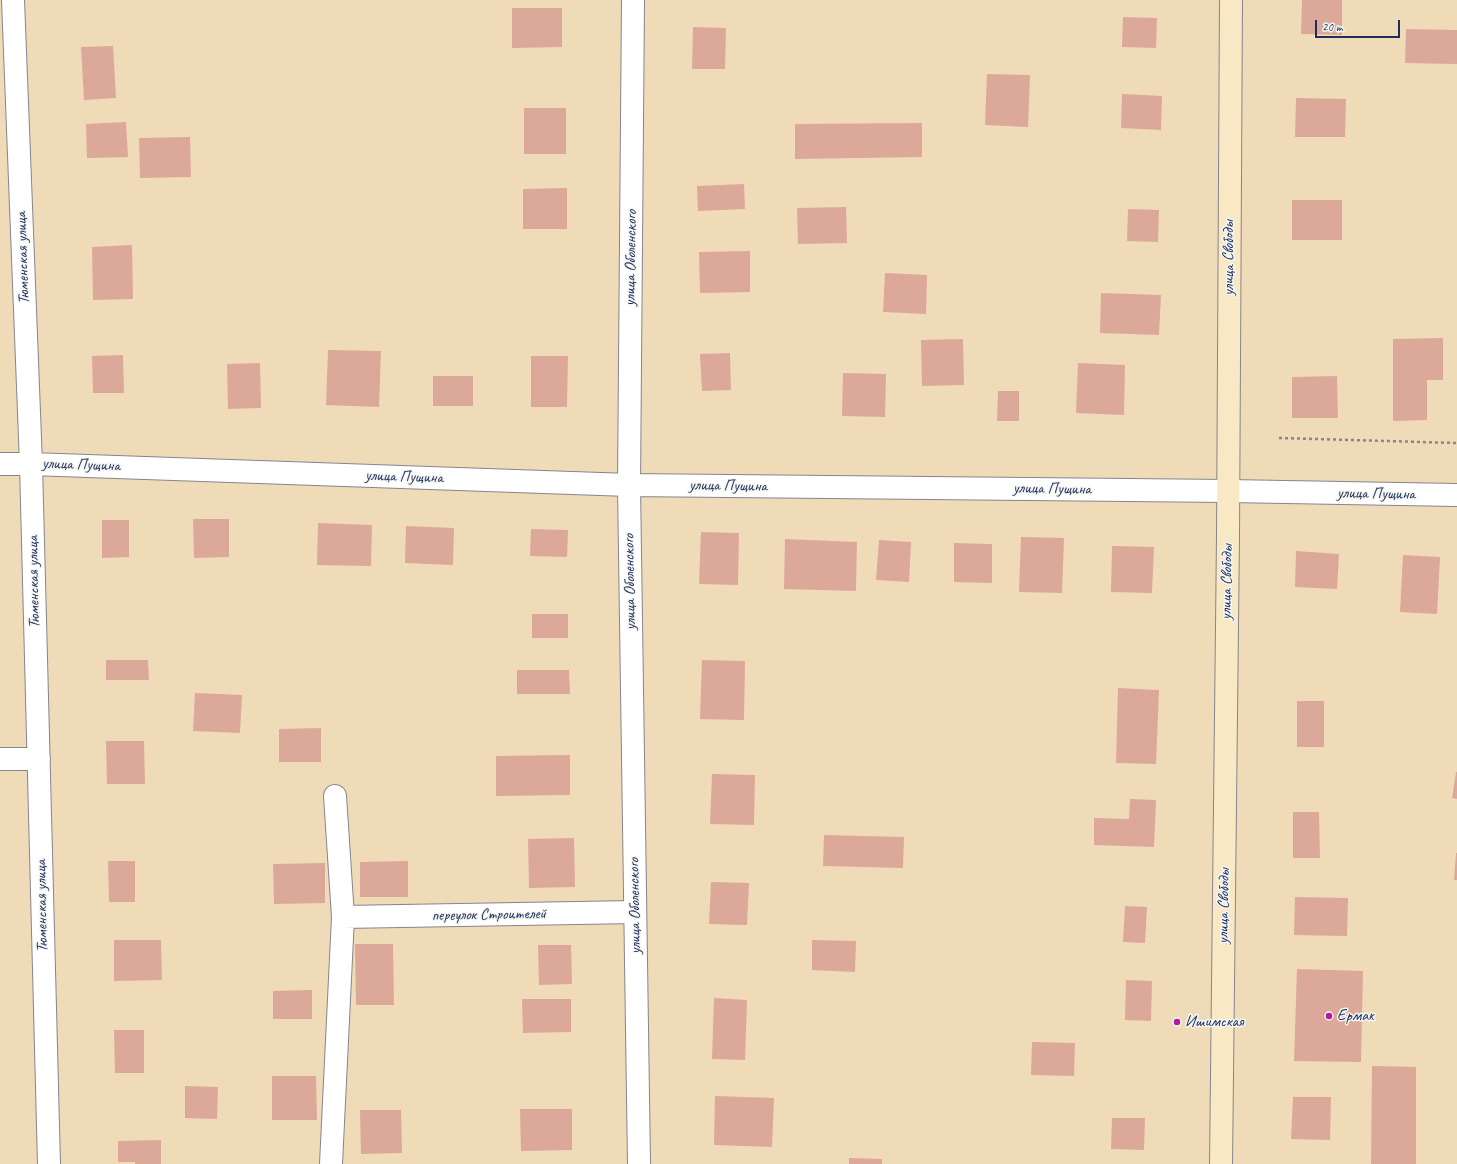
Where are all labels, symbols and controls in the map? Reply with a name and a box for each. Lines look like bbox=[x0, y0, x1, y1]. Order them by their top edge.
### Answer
scale bar bbox=[1317, 12, 1402, 38]
text: 20 m bbox=[1322, 19, 1342, 35]
street label: улица Оболенского bbox=[621, 210, 641, 306]
street label: Тюменская улица bbox=[12, 211, 34, 305]
street label: улица Свободы bbox=[1219, 220, 1239, 296]
street label: улица Пущина bbox=[42, 454, 120, 476]
street label: улица Пущина bbox=[365, 466, 443, 488]
street label: улица Пущина bbox=[689, 476, 767, 496]
street label: улица Пущина bbox=[1013, 479, 1091, 499]
street label: улица Пущина bbox=[1337, 484, 1415, 504]
street label: улица Оболенского bbox=[620, 534, 640, 630]
street label: Тюменская улица bbox=[24, 536, 44, 628]
street label: улица Свободы bbox=[1217, 544, 1237, 620]
street label: улица Оболенского bbox=[625, 858, 645, 954]
street label: Тюменская улица bbox=[32, 860, 52, 952]
street label: улица Свободы bbox=[1214, 868, 1234, 944]
street label: переулок Строителей bbox=[432, 904, 546, 926]
place label: Ермак bbox=[1337, 1006, 1374, 1026]
marker: Ермак bbox=[1324, 1011, 1334, 1021]
place label: Ишимская bbox=[1185, 1012, 1244, 1032]
marker: Ишимская bbox=[1172, 1017, 1182, 1027]

